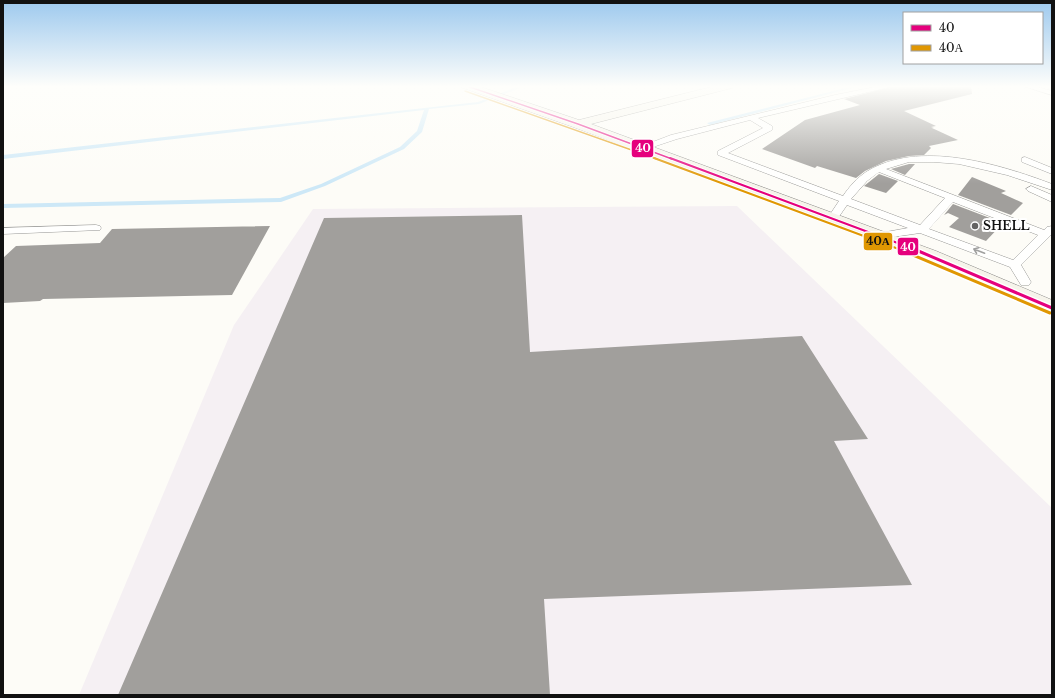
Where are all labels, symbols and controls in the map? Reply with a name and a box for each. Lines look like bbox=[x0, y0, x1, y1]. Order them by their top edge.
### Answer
legend bbox=[903, 12, 1043, 64]
text: 40 bbox=[939, 20, 955, 35]
text: 40Α bbox=[939, 40, 964, 55]
line badge: 40 bbox=[631, 139, 654, 158]
text: 40 bbox=[635, 141, 651, 155]
place label: SHELL bbox=[983, 218, 1030, 233]
marker: SHELL bbox=[970, 221, 980, 231]
line badge: 40Α bbox=[863, 232, 893, 251]
text: 40Α bbox=[866, 234, 890, 248]
line badge: 40 bbox=[897, 237, 919, 256]
text: 40 bbox=[900, 240, 916, 254]
one-way arrow bbox=[973, 246, 985, 254]

